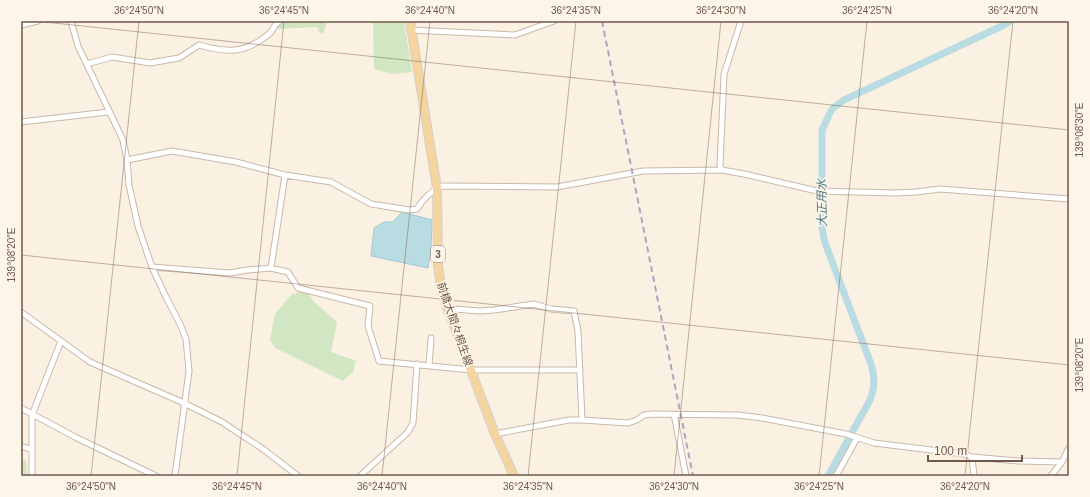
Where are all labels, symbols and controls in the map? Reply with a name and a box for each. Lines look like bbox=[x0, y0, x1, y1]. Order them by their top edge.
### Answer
text: 36°24'50"N bbox=[114, 5, 164, 16]
text: 36°24'45"N bbox=[259, 5, 309, 16]
text: 36°24'40"N bbox=[405, 5, 455, 16]
text: 36°24'35"N bbox=[551, 5, 601, 16]
text: 36°24'30"N bbox=[696, 5, 746, 16]
text: 36°24'25"N bbox=[842, 5, 892, 16]
text: 36°24'20"N bbox=[988, 5, 1038, 16]
text: 139°08'30"E bbox=[1074, 102, 1085, 158]
water label: 大正用水 bbox=[815, 177, 829, 227]
text: 139°08'20"E bbox=[6, 227, 17, 283]
road number: 3 bbox=[431, 246, 445, 262]
street label: 前橋大間々桐生線 bbox=[435, 280, 475, 368]
text: 139°08'20"E bbox=[1074, 337, 1085, 393]
scale bar bbox=[928, 437, 1022, 463]
text: 100 m bbox=[934, 444, 967, 458]
text: 36°24'50"N bbox=[66, 481, 116, 492]
text: 36°24'45"N bbox=[212, 481, 262, 492]
text: 36°24'40"N bbox=[357, 481, 407, 492]
text: 36°24'35"N bbox=[503, 481, 553, 492]
text: 36°24'30"N bbox=[649, 481, 699, 492]
text: 36°24'25"N bbox=[794, 481, 844, 492]
text: 36°24'20"N bbox=[940, 481, 990, 492]

